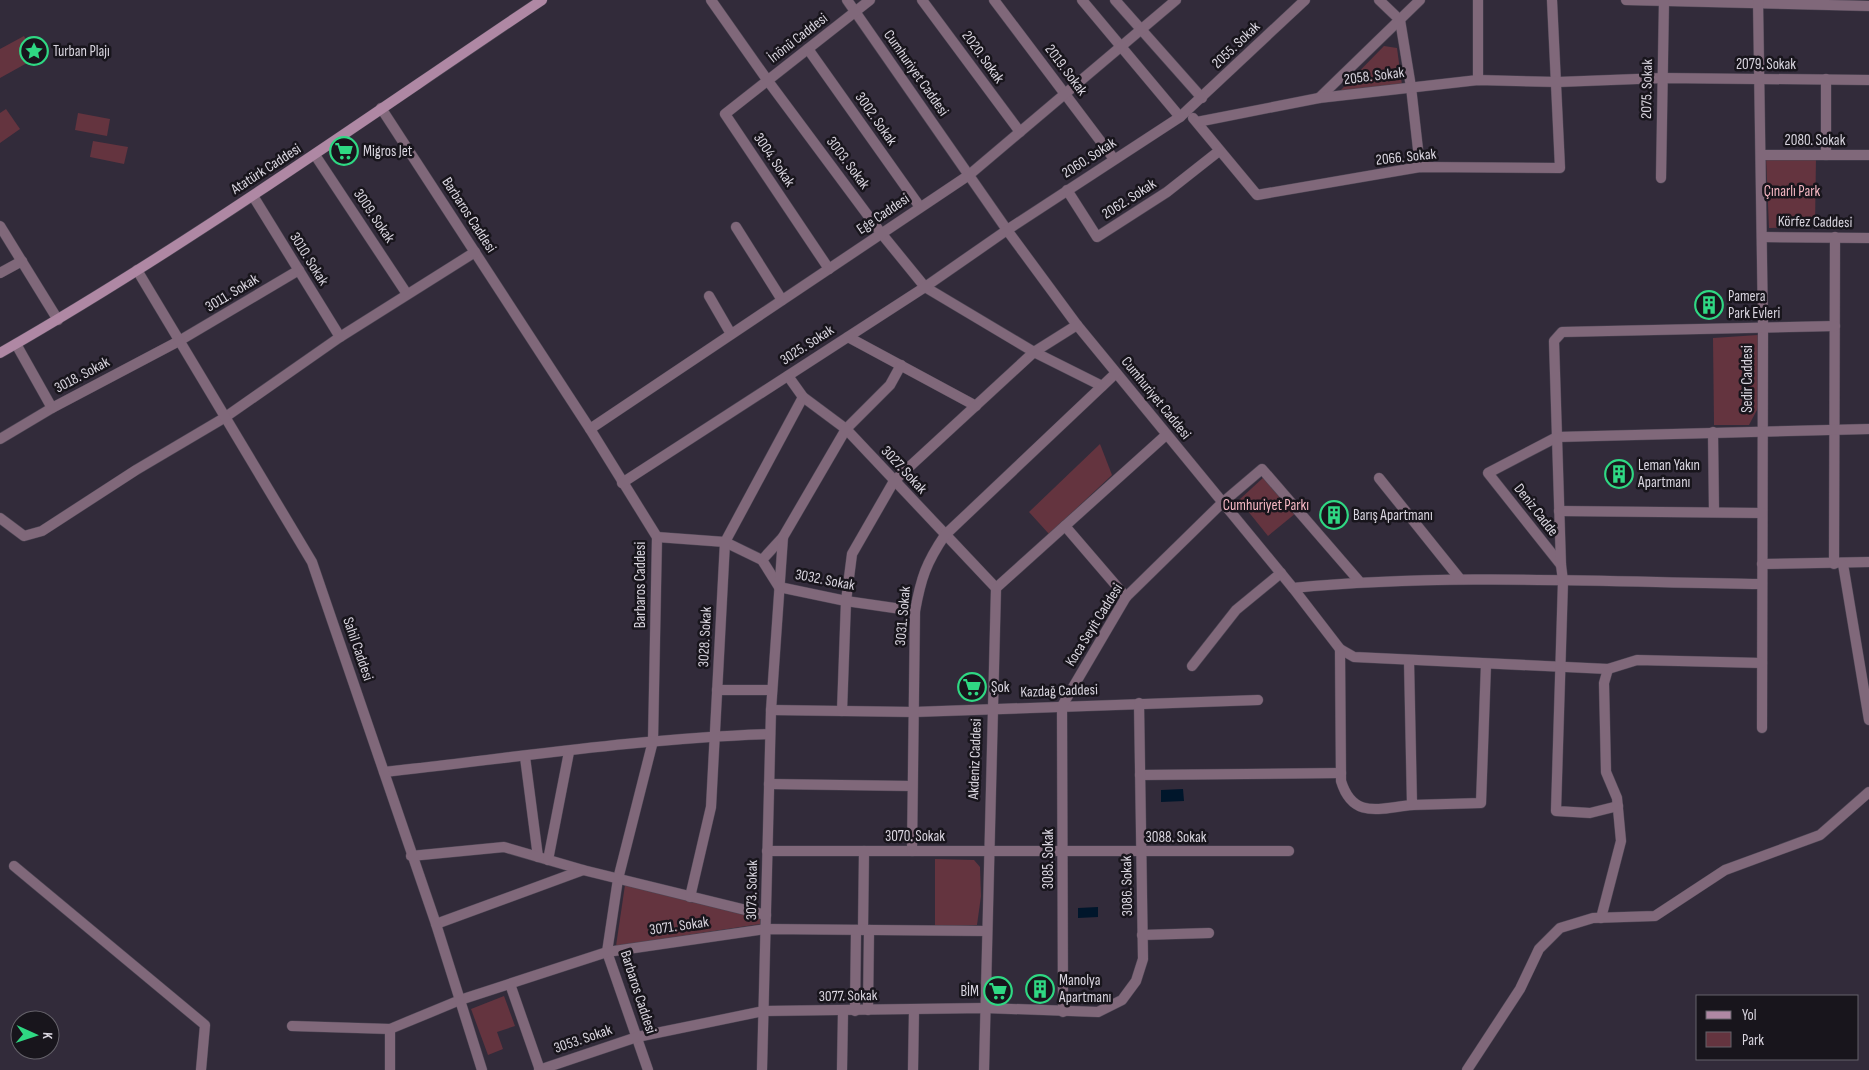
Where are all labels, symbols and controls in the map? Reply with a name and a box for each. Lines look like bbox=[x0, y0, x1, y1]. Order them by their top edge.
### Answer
street label: İnönü Caddesi bbox=[764, 9, 832, 67]
street label: 2055. Sokak bbox=[1208, 17, 1264, 73]
street label: Cumhuriyet Caddesi bbox=[879, 26, 953, 120]
street label: 2020. Sokak bbox=[958, 27, 1009, 87]
place icon: Turban Plajı bbox=[19, 36, 49, 66]
street label: 2019. Sokak bbox=[1041, 41, 1092, 100]
place label: Turban Plajı bbox=[53, 42, 110, 61]
street label: 2079. Sokak bbox=[1736, 55, 1796, 74]
street label: 2075. Sokak bbox=[1637, 59, 1657, 119]
street label: 2058. Sokak bbox=[1343, 63, 1405, 89]
street label: 3002. Sokak bbox=[851, 89, 901, 150]
street label: 3004. Sokak bbox=[749, 129, 799, 191]
street label: 2080. Sokak bbox=[1785, 131, 1846, 150]
street label: 3003. Sokak bbox=[822, 133, 874, 193]
street label: 2060. Sokak bbox=[1058, 133, 1120, 183]
supermarket icon: Migros Jet bbox=[329, 136, 359, 166]
street label: Atatürk Caddesi bbox=[227, 139, 305, 199]
place label: Migros Jet bbox=[363, 142, 413, 161]
street label: 2066. Sokak bbox=[1375, 144, 1437, 170]
street label: Barbaros Caddesi bbox=[438, 174, 501, 257]
street label: 2062. Sokak bbox=[1098, 174, 1160, 224]
park label: Çınarlı Park bbox=[1764, 182, 1820, 201]
street label: 3009. Sokak bbox=[349, 185, 399, 247]
street label: Ege Caddesi bbox=[853, 189, 913, 239]
street label: Körfez Caddesi bbox=[1778, 212, 1853, 232]
street label: 3010. Sokak bbox=[285, 229, 333, 290]
street label: 3011. Sokak bbox=[202, 270, 262, 316]
place label: Pamera Park Evleri bbox=[1728, 287, 1780, 323]
building icon: Pamera Park Evleri bbox=[1694, 290, 1724, 320]
street label: 3025. Sokak bbox=[777, 320, 838, 369]
street label: Sedir Caddesi bbox=[1738, 345, 1757, 413]
street label: 3018. Sokak bbox=[51, 352, 113, 397]
street label: Cumhuriyet Caddesi bbox=[1117, 353, 1195, 443]
street label: 3027. Sokak bbox=[877, 442, 931, 498]
place label: Leman Yakın Apartmanı bbox=[1637, 456, 1700, 492]
building icon: Leman Yakın Apartmanı bbox=[1604, 459, 1634, 489]
street label: Deniz Cadde bbox=[1510, 480, 1562, 540]
park label: Cumhuriyet Parkı bbox=[1223, 496, 1309, 515]
building icon: Barış Apartmanı bbox=[1319, 500, 1349, 530]
place label: Barış Apartmanı bbox=[1353, 506, 1433, 525]
street label: Barbaros Caddesi bbox=[631, 542, 650, 628]
street label: 3032. Sokak bbox=[793, 565, 857, 595]
street label: Koca Seyit Caddesi bbox=[1061, 580, 1127, 670]
street label: 3031. Sokak bbox=[891, 585, 915, 647]
street label: 3028. Sokak bbox=[694, 606, 716, 668]
street label: Sahil Caddesi bbox=[338, 615, 378, 684]
supermarket icon: Şok bbox=[957, 672, 987, 702]
place label: Şok bbox=[991, 678, 1010, 697]
street label: Kazdağ Caddesi bbox=[1020, 680, 1098, 702]
street label: Akdeniz Caddesi bbox=[964, 718, 986, 801]
street label: 3070. Sokak bbox=[885, 827, 945, 846]
street label: 3085. Sokak bbox=[1039, 828, 1058, 889]
street label: 3088. Sokak bbox=[1145, 828, 1207, 847]
street label: 3086. Sokak bbox=[1117, 855, 1137, 917]
street label: 3073. Sokak bbox=[742, 859, 762, 920]
street label: 3071. Sokak bbox=[648, 912, 710, 940]
street label: Barbaros Caddesi bbox=[616, 948, 660, 1036]
place label: Manolya Apartmanı bbox=[1058, 971, 1111, 1007]
building icon: Manolya Apartmanı bbox=[1025, 974, 1055, 1004]
supermarket icon: BİM bbox=[983, 976, 1013, 1006]
place label: BİM bbox=[960, 982, 979, 1001]
street label: 3077. Sokak bbox=[818, 986, 878, 1006]
legend bbox=[1696, 995, 1859, 1060]
text: Yol bbox=[1742, 1006, 1757, 1025]
north arrow bbox=[10, 1010, 60, 1060]
street label: 3053. Sokak bbox=[551, 1020, 615, 1058]
text: Park bbox=[1742, 1031, 1764, 1050]
text: K bbox=[39, 1032, 56, 1040]

